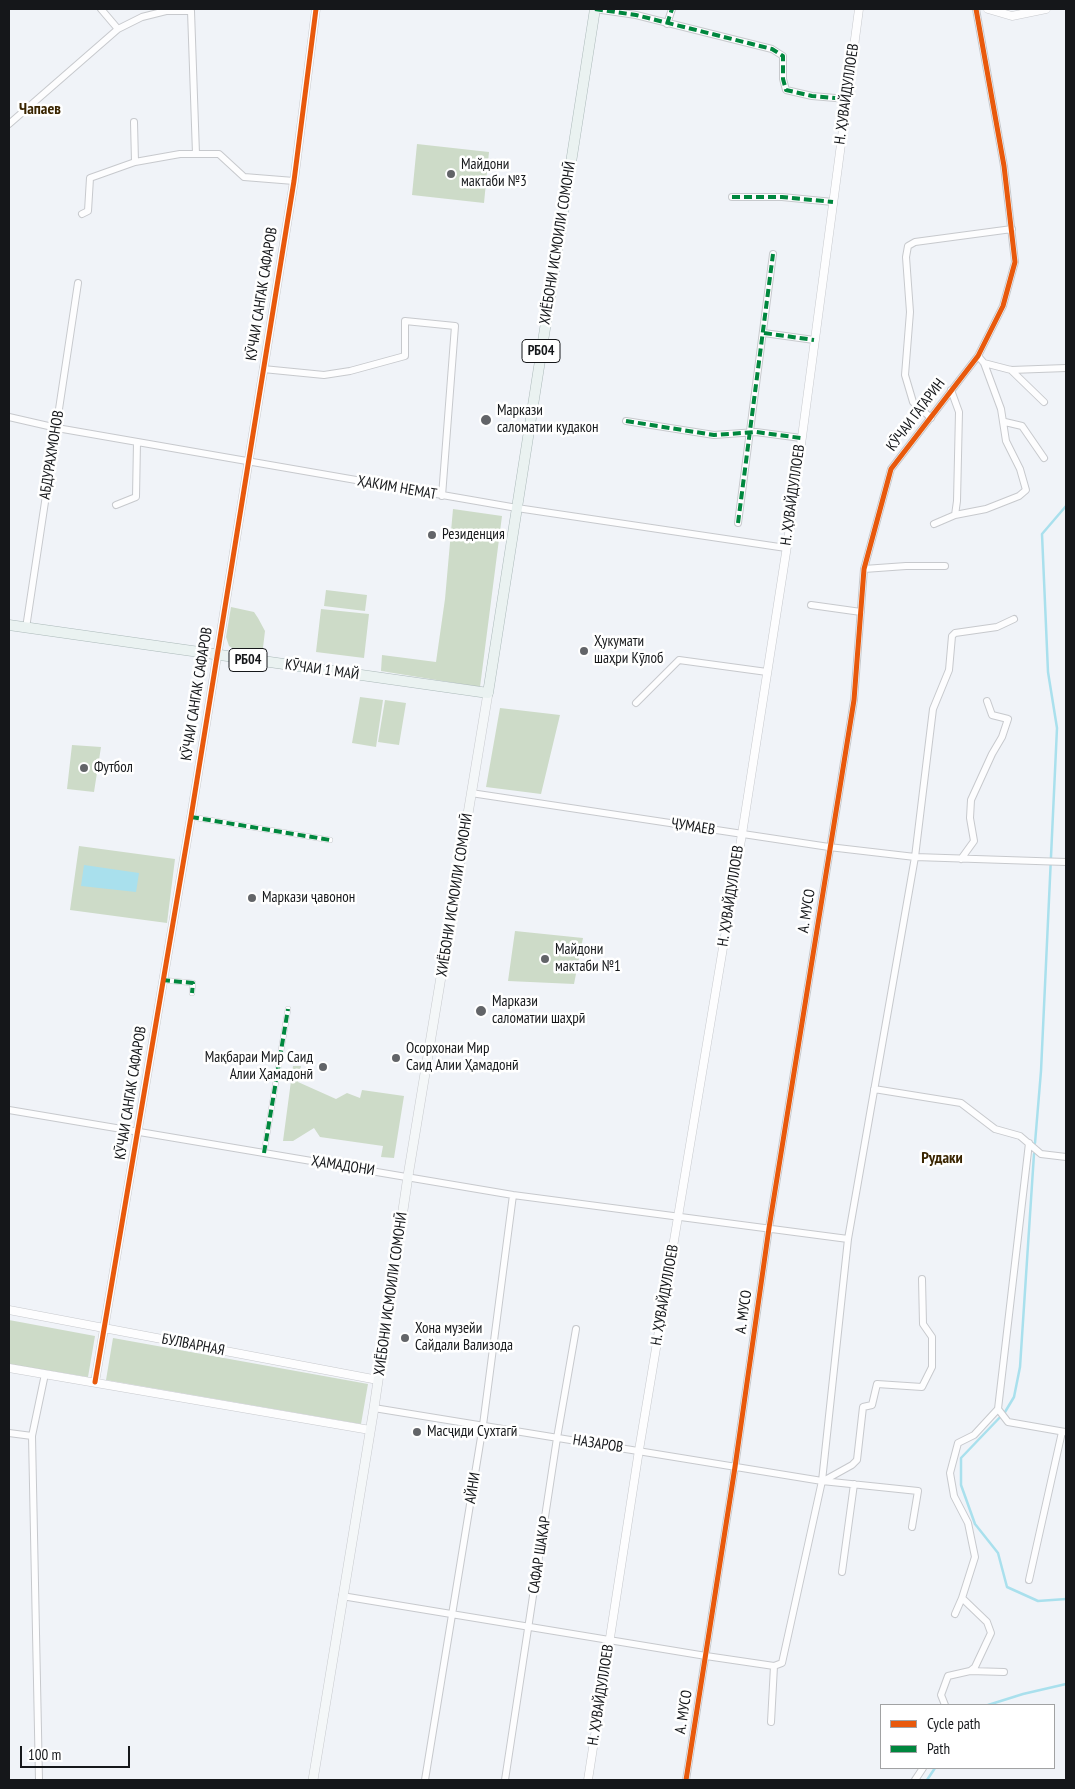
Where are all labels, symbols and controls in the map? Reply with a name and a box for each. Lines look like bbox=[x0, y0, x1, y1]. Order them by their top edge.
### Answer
street label: Н. ҲУВАЙДУЛЛОЕВ bbox=[831, 42, 863, 146]
district label: Чапаев bbox=[19, 99, 61, 119]
place label: Майдони мактаби №3 bbox=[461, 156, 527, 191]
street label: ХИЁБОНИ ИСМОИЛИ СОМОНӢ bbox=[536, 160, 580, 326]
marker: Майдони мактаби №3 bbox=[445, 168, 457, 180]
street label: КӮЧАИ САНГАК САФАРОВ bbox=[243, 226, 281, 362]
road number: РБ04 bbox=[522, 340, 560, 362]
street label: КӮЧАИ ГАГАРИН bbox=[883, 375, 949, 455]
place label: Маркази саломатии кудакон bbox=[497, 402, 598, 437]
street label: АБДУРАХМОНОВ bbox=[36, 409, 68, 501]
marker: Маркази саломатии кудакон bbox=[479, 413, 493, 427]
street label: Н. ҲУВАЙДУЛЛОЕВ bbox=[777, 443, 809, 547]
street label: ҲАКИМ НЕМАТ bbox=[356, 472, 438, 504]
place label: Резиденция bbox=[442, 526, 505, 544]
marker: Резиденция bbox=[426, 529, 438, 541]
street label: КӮЧАИ САНГАК САФАРОВ bbox=[178, 626, 216, 762]
place label: Ҳукумати шаҳри Кӯлоб bbox=[594, 633, 663, 668]
marker: Ҳукумати шаҳри Кӯлоб bbox=[578, 645, 590, 657]
road number: РБ04 bbox=[229, 648, 267, 672]
street label: КӮЧАИ 1 МАЙ bbox=[284, 656, 360, 684]
place label: Футбол bbox=[94, 759, 133, 777]
marker: Футбол bbox=[78, 762, 90, 774]
street label: ХИЁБОНИ ИСМОИЛИ СОМОНӢ bbox=[433, 812, 477, 978]
street label: ҶУМАЕВ bbox=[670, 815, 716, 839]
street label: Н. ҲУВАЙДУЛЛОЕВ bbox=[714, 844, 748, 948]
street label: А. МУСО bbox=[795, 888, 819, 934]
place label: Маркази ҷавонон bbox=[262, 889, 355, 907]
marker: Маркази ҷавонон bbox=[246, 892, 258, 904]
place label: Майдони мактаби №1 bbox=[555, 941, 621, 976]
marker: Майдони мактаби №1 bbox=[539, 953, 551, 965]
place label: Маркази саломатии шаҳрӣ bbox=[492, 993, 585, 1028]
marker: Маркази саломатии шаҳрӣ bbox=[474, 1004, 488, 1018]
street label: КӮЧАИ САНГАК САФАРОВ bbox=[112, 1025, 150, 1161]
place label: Осорхонаи Мир Саид Алии Ҳамадонӣ bbox=[406, 1040, 519, 1075]
place label: Мақбараи Мир Саид Алии Ҳамадонӣ bbox=[205, 1049, 313, 1084]
marker: Осорхонаи Мир Саид Алии Ҳамадонӣ bbox=[390, 1052, 402, 1064]
marker: Мақбараи Мир Саид Алии Ҳамадонӣ bbox=[317, 1061, 329, 1073]
district label: Рудаки bbox=[921, 1148, 963, 1168]
street label: ҲАМАДОНИ bbox=[310, 1152, 376, 1180]
street label: ХИЁБОНИ ИСМОИЛИ СОМОНӢ bbox=[371, 1211, 411, 1377]
street label: Н. ҲУВАЙДУЛЛОЕВ bbox=[647, 1243, 683, 1347]
street label: А. МУСО bbox=[732, 1289, 756, 1335]
place label: Хона музейи Сайдали Вализода bbox=[415, 1320, 513, 1355]
street label: БУЛВАРНАЯ bbox=[160, 1330, 226, 1360]
marker: Хона музейи Сайдали Вализода bbox=[399, 1332, 411, 1344]
place label: Масҷиди Сухтагӣ bbox=[427, 1423, 517, 1441]
marker: Масҷиди Сухтагӣ bbox=[411, 1426, 423, 1438]
street label: НАЗАРОВ bbox=[572, 1431, 624, 1457]
street label: АЙНИ bbox=[462, 1471, 484, 1505]
street label: САФАР ШАКАР bbox=[525, 1515, 555, 1595]
street label: Н. ҲУВАЙДУЛЛОЕВ bbox=[584, 1643, 618, 1747]
street label: А. МУСО bbox=[672, 1689, 696, 1735]
legend bbox=[880, 1704, 1055, 1769]
text: Cycle path bbox=[927, 1714, 980, 1733]
scale bar bbox=[22, 1736, 132, 1768]
text: Path bbox=[927, 1739, 950, 1758]
text: 100 m bbox=[28, 1745, 61, 1764]

